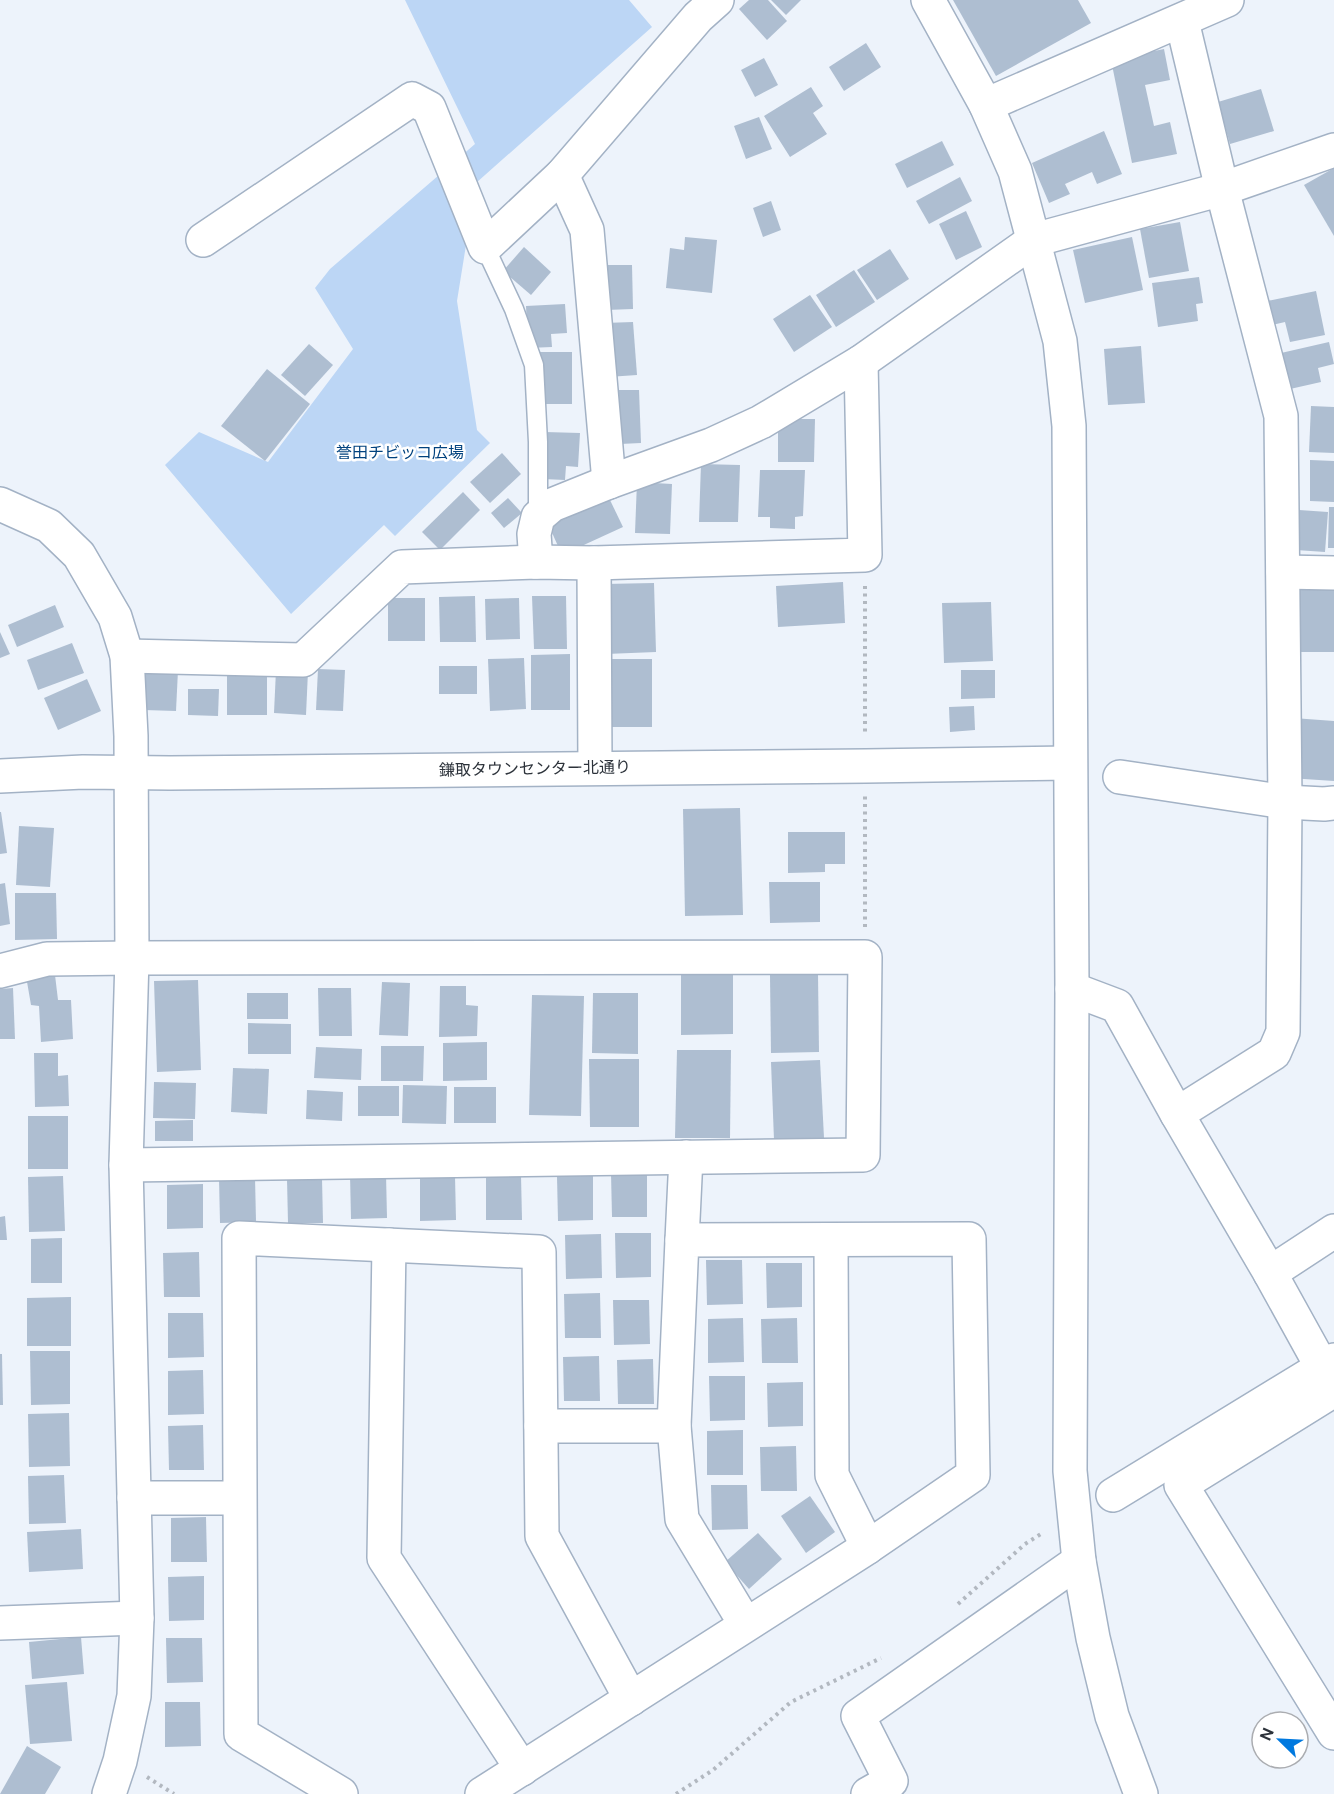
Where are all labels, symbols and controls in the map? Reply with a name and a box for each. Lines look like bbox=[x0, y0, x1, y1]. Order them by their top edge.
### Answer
park label: 誉田チビッコ広場 bbox=[336, 442, 464, 463]
street label: 鎌取タウンセンター北通り bbox=[439, 756, 631, 781]
north arrow bbox=[1250, 1710, 1310, 1770]
text: N bbox=[1255, 1725, 1279, 1744]

